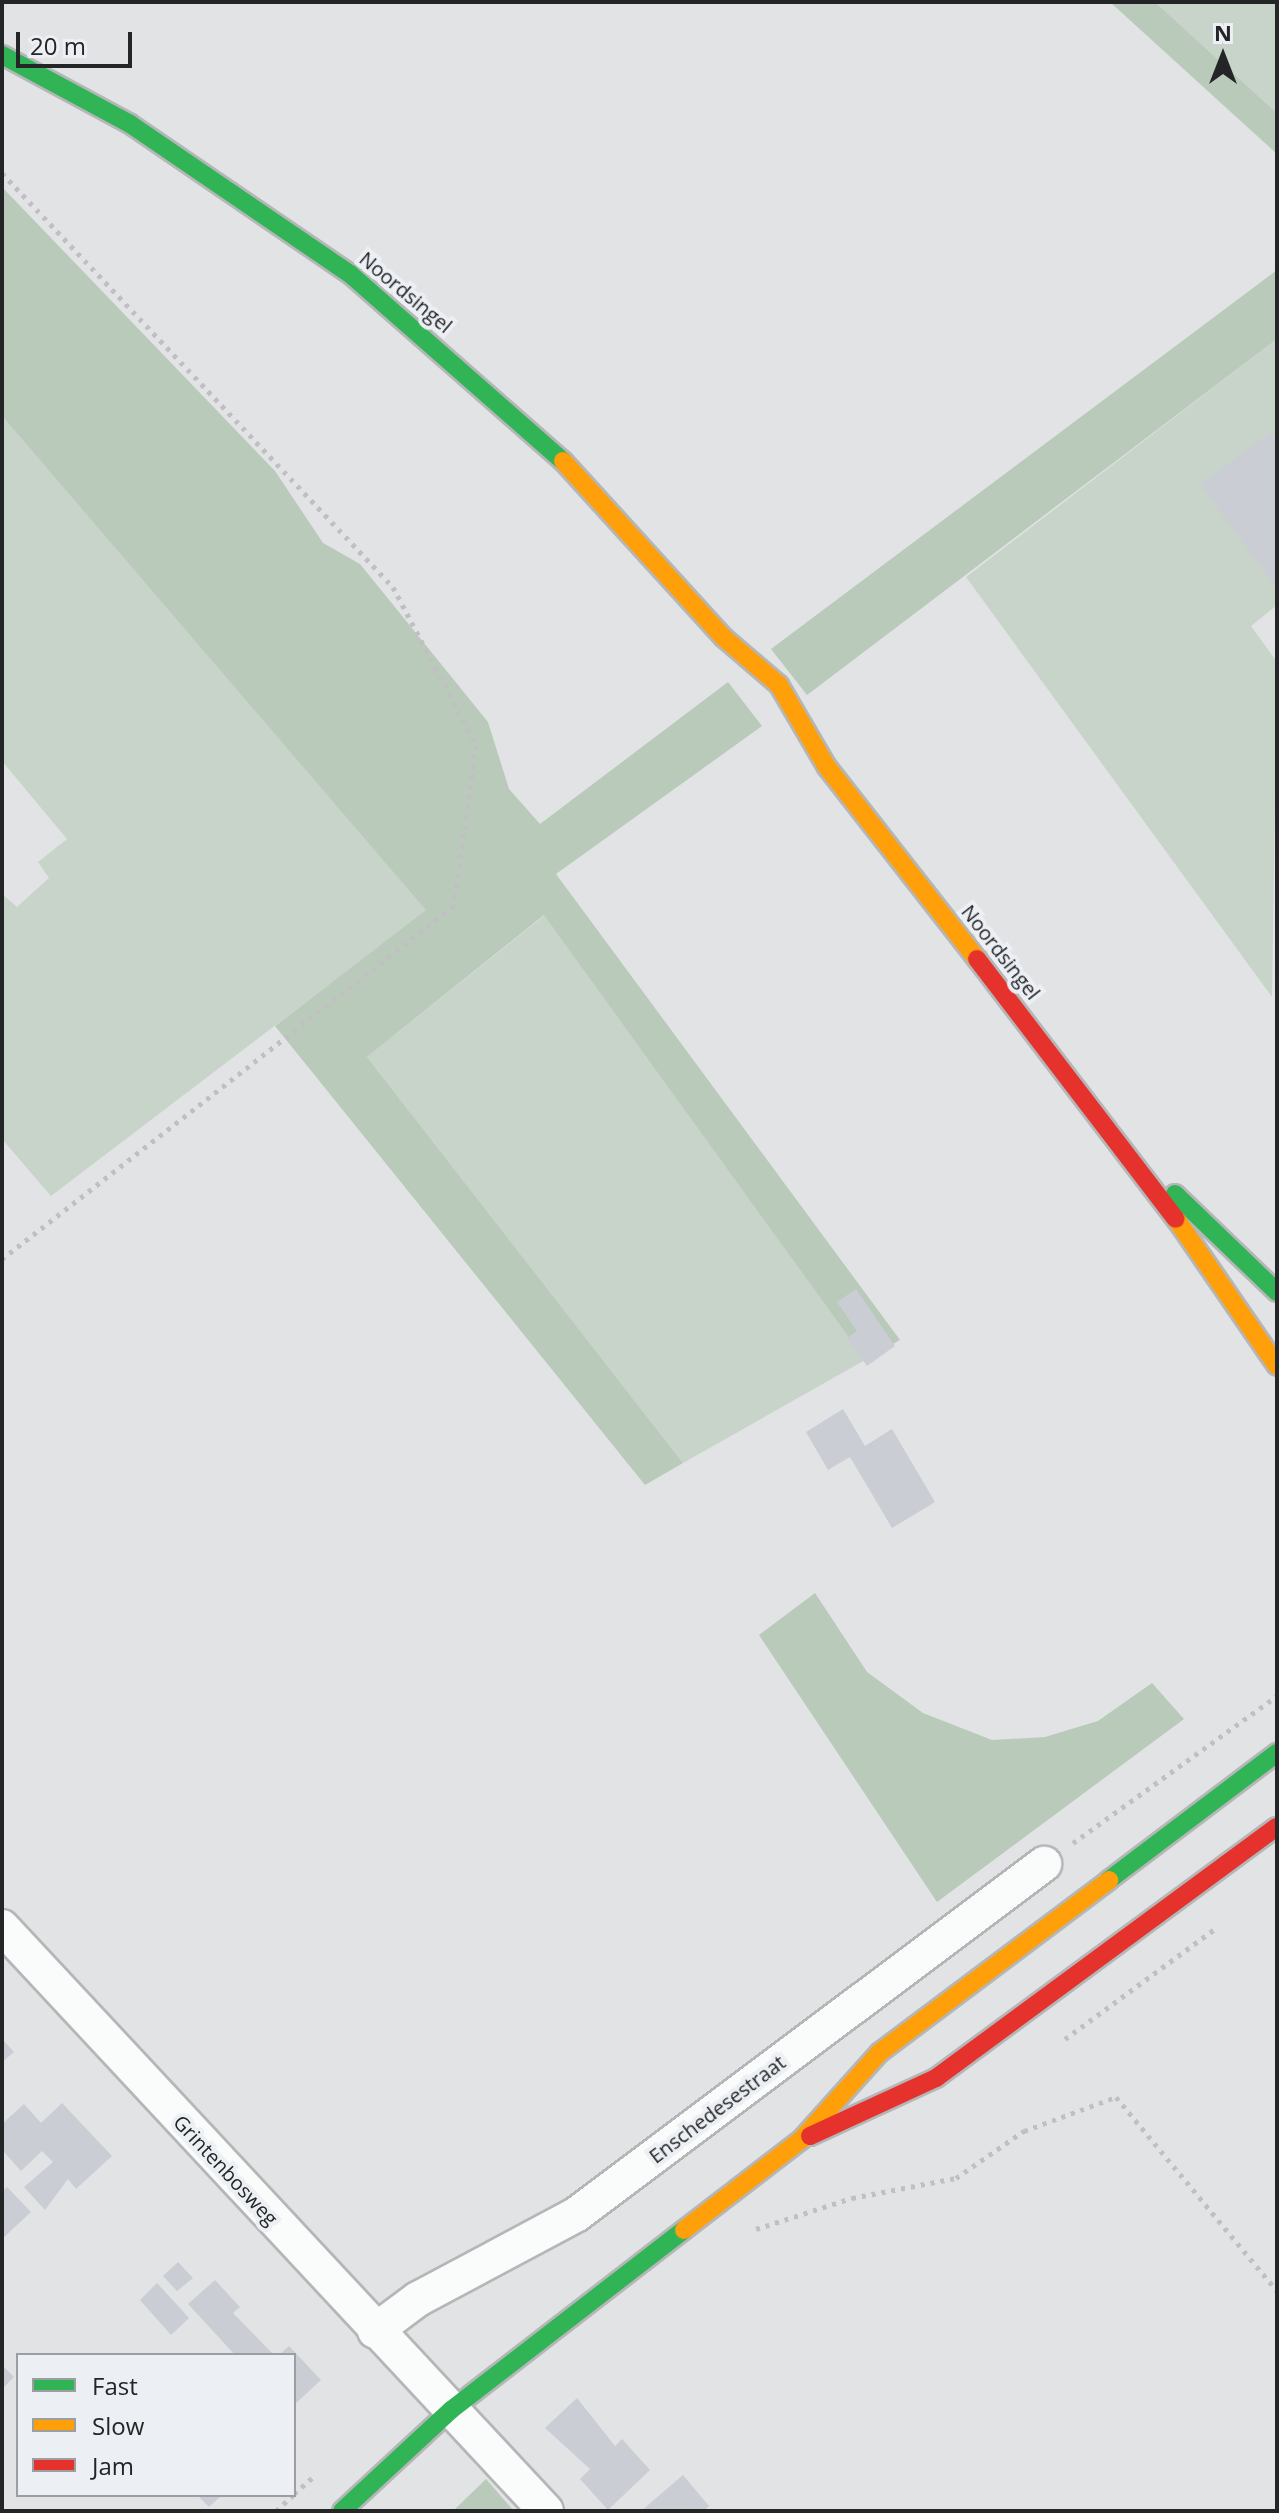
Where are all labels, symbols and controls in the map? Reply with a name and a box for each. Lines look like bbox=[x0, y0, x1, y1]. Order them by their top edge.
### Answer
scale bar bbox=[20, 16, 136, 66]
north arrow bbox=[1183, 16, 1263, 96]
text: N bbox=[1214, 17, 1232, 47]
text: 20 m bbox=[30, 29, 86, 62]
street label: Noordsingel bbox=[355, 246, 457, 338]
street label: Noordsingel bbox=[957, 900, 1045, 1004]
street label: Enschedesestraat bbox=[644, 2050, 790, 2168]
street label: Grintenbosweg bbox=[169, 2110, 283, 2230]
legend bbox=[16, 2353, 296, 2497]
text: Fast bbox=[92, 2369, 138, 2402]
text: Slow bbox=[92, 2409, 144, 2442]
text: Jam bbox=[92, 2449, 134, 2482]

